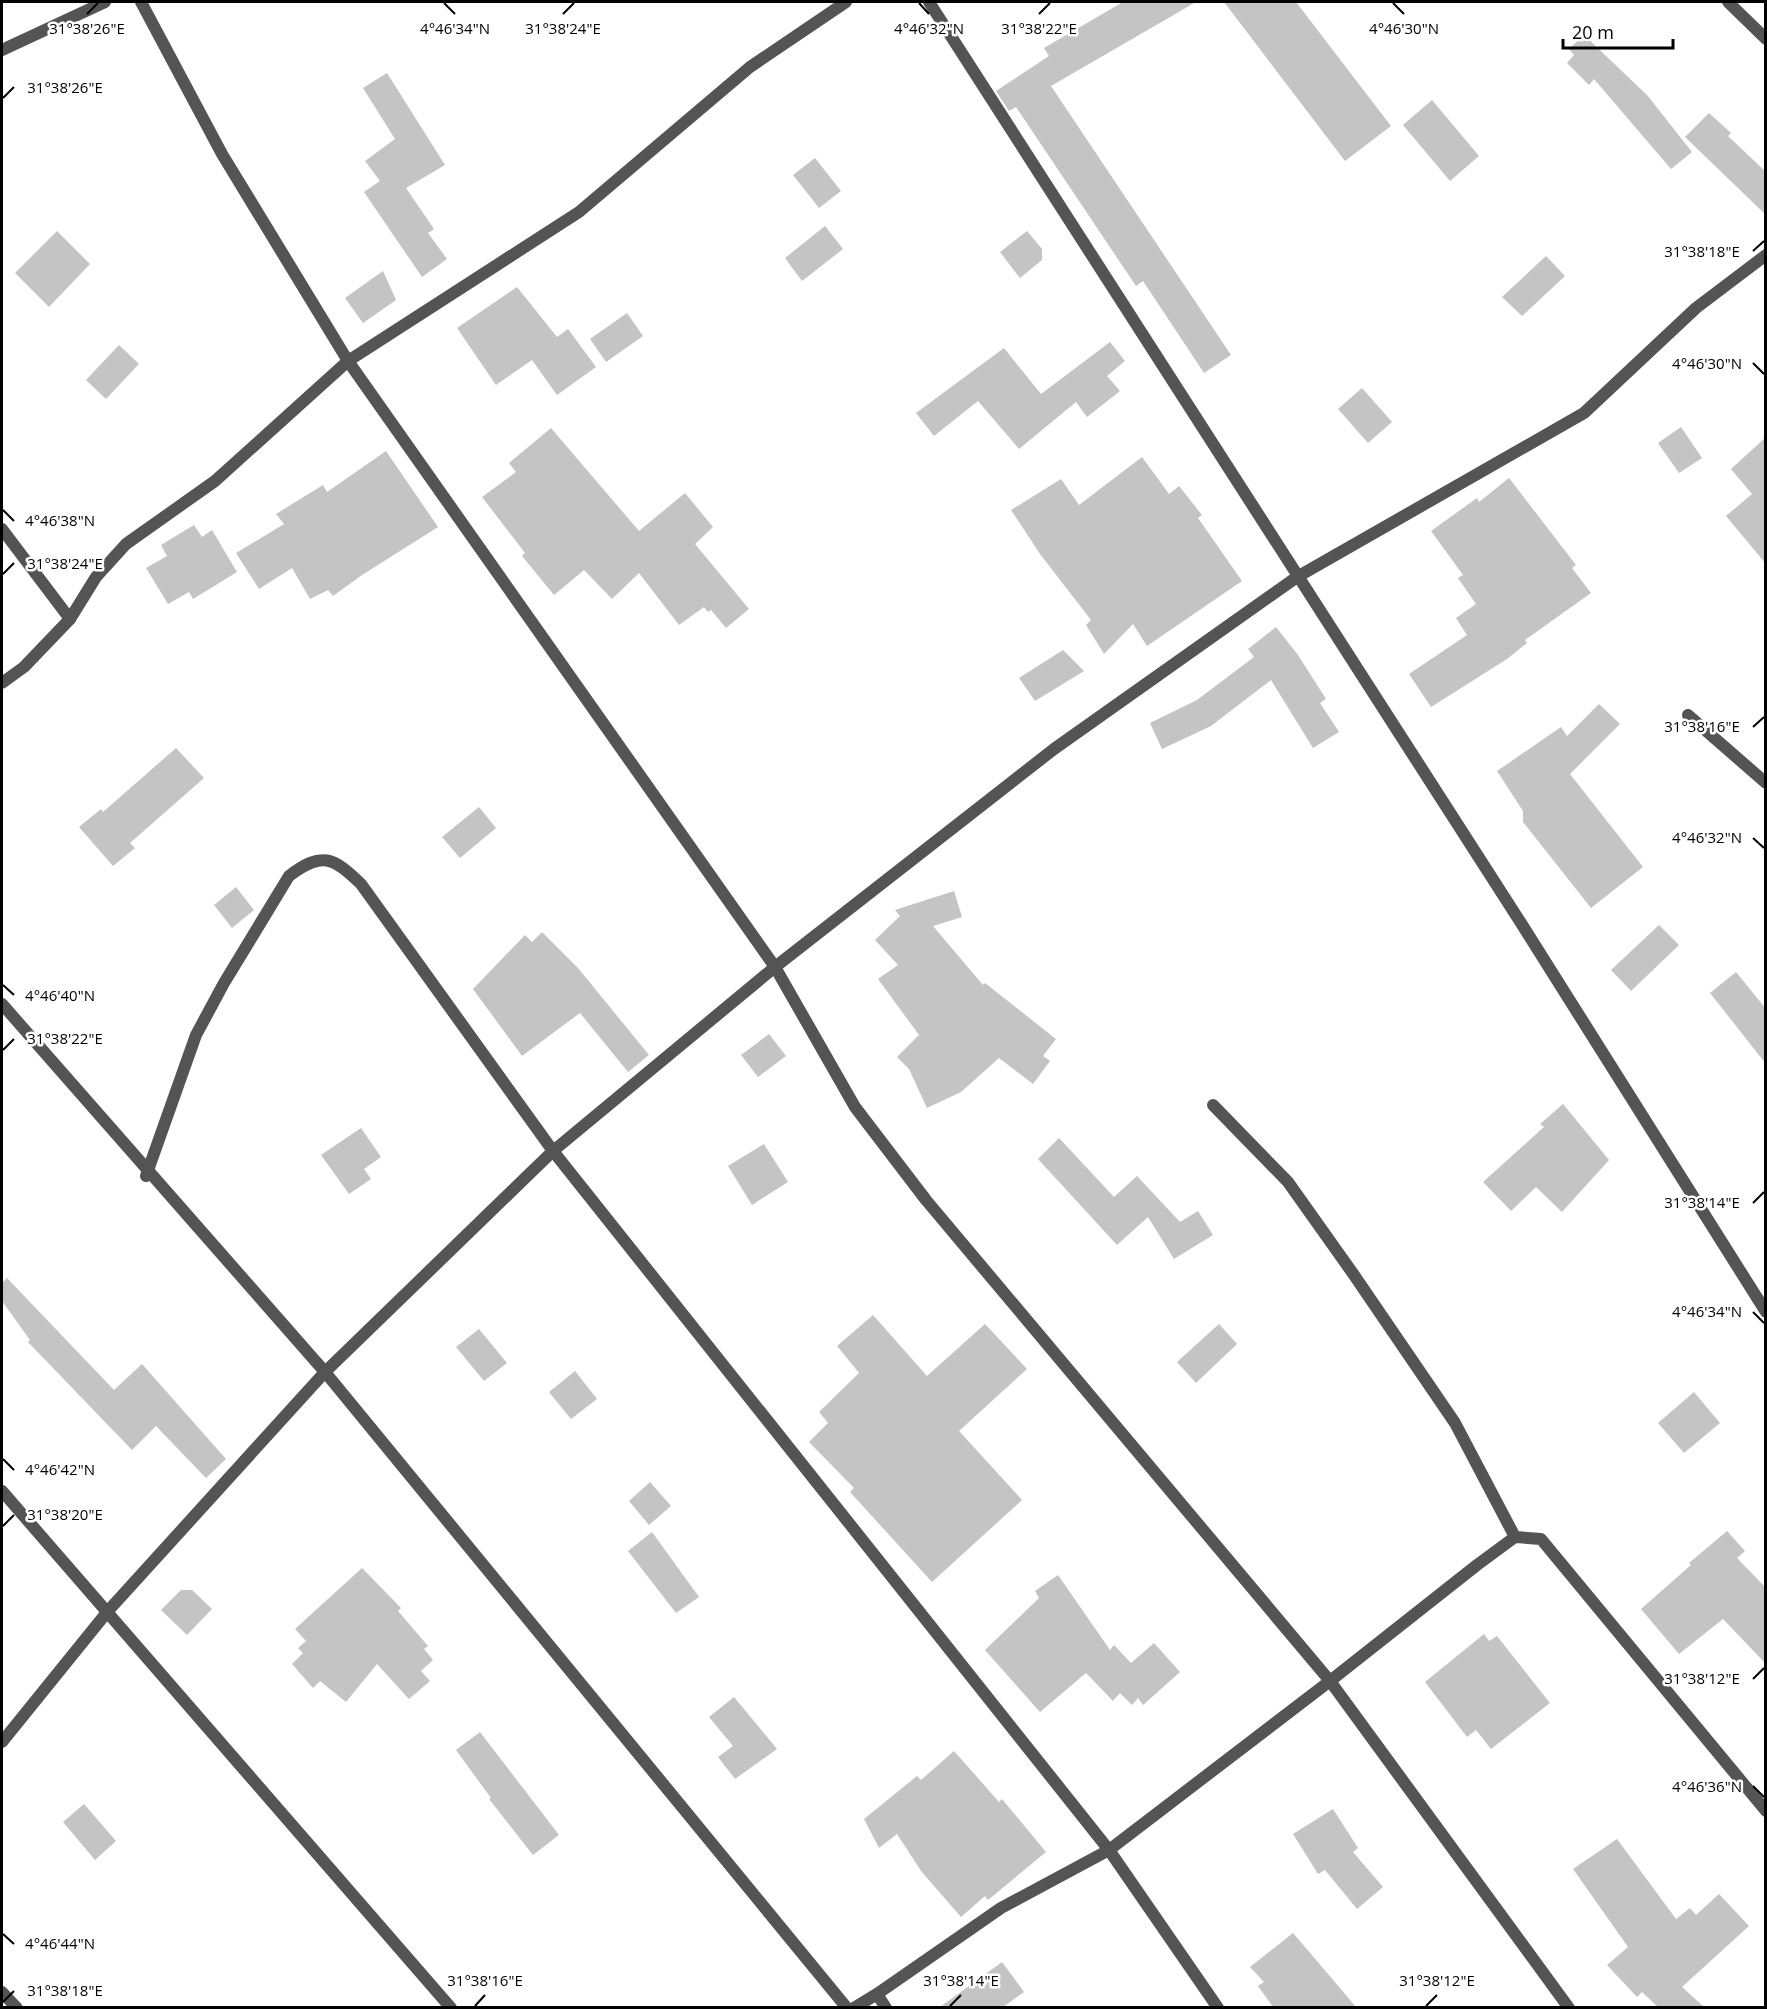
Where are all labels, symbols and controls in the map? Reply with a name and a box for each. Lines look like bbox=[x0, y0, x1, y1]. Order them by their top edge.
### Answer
scale bar bbox=[1563, 12, 1672, 50]
text: 31°38'26"E bbox=[49, 18, 125, 38]
text: 4°46'34"N bbox=[420, 18, 490, 38]
text: 31°38'24"E bbox=[525, 18, 601, 38]
text: 4°46'32"N bbox=[894, 18, 964, 38]
text: 31°38'22"E bbox=[1001, 18, 1077, 38]
text: 4°46'30"N bbox=[1369, 18, 1439, 38]
text: 20 m bbox=[1572, 20, 1614, 44]
text: 31°38'26"E bbox=[27, 77, 103, 97]
text: 31°38'18"E bbox=[1664, 241, 1740, 261]
text: 4°46'30"N bbox=[1672, 353, 1742, 373]
text: 4°46'38"N bbox=[25, 510, 95, 530]
text: 31°38'24"E bbox=[27, 553, 103, 573]
text: 31°38'16"E bbox=[1664, 716, 1740, 736]
text: 4°46'32"N bbox=[1672, 827, 1742, 847]
text: 4°46'40"N bbox=[25, 985, 95, 1005]
text: 31°38'22"E bbox=[27, 1028, 103, 1048]
text: 31°38'14"E bbox=[1664, 1192, 1740, 1212]
text: 4°46'34"N bbox=[1672, 1301, 1742, 1321]
text: 4°46'42"N bbox=[25, 1459, 95, 1479]
text: 31°38'20"E bbox=[27, 1504, 103, 1524]
text: 31°38'12"E bbox=[1664, 1668, 1740, 1688]
text: 4°46'36"N bbox=[1672, 1776, 1742, 1796]
text: 4°46'44"N bbox=[25, 1933, 95, 1953]
text: 31°38'16"E bbox=[447, 1970, 523, 1990]
text: 31°38'14"E bbox=[923, 1970, 999, 1990]
text: 31°38'12"E bbox=[1399, 1970, 1475, 1990]
text: 31°38'18"E bbox=[27, 1980, 103, 2000]

